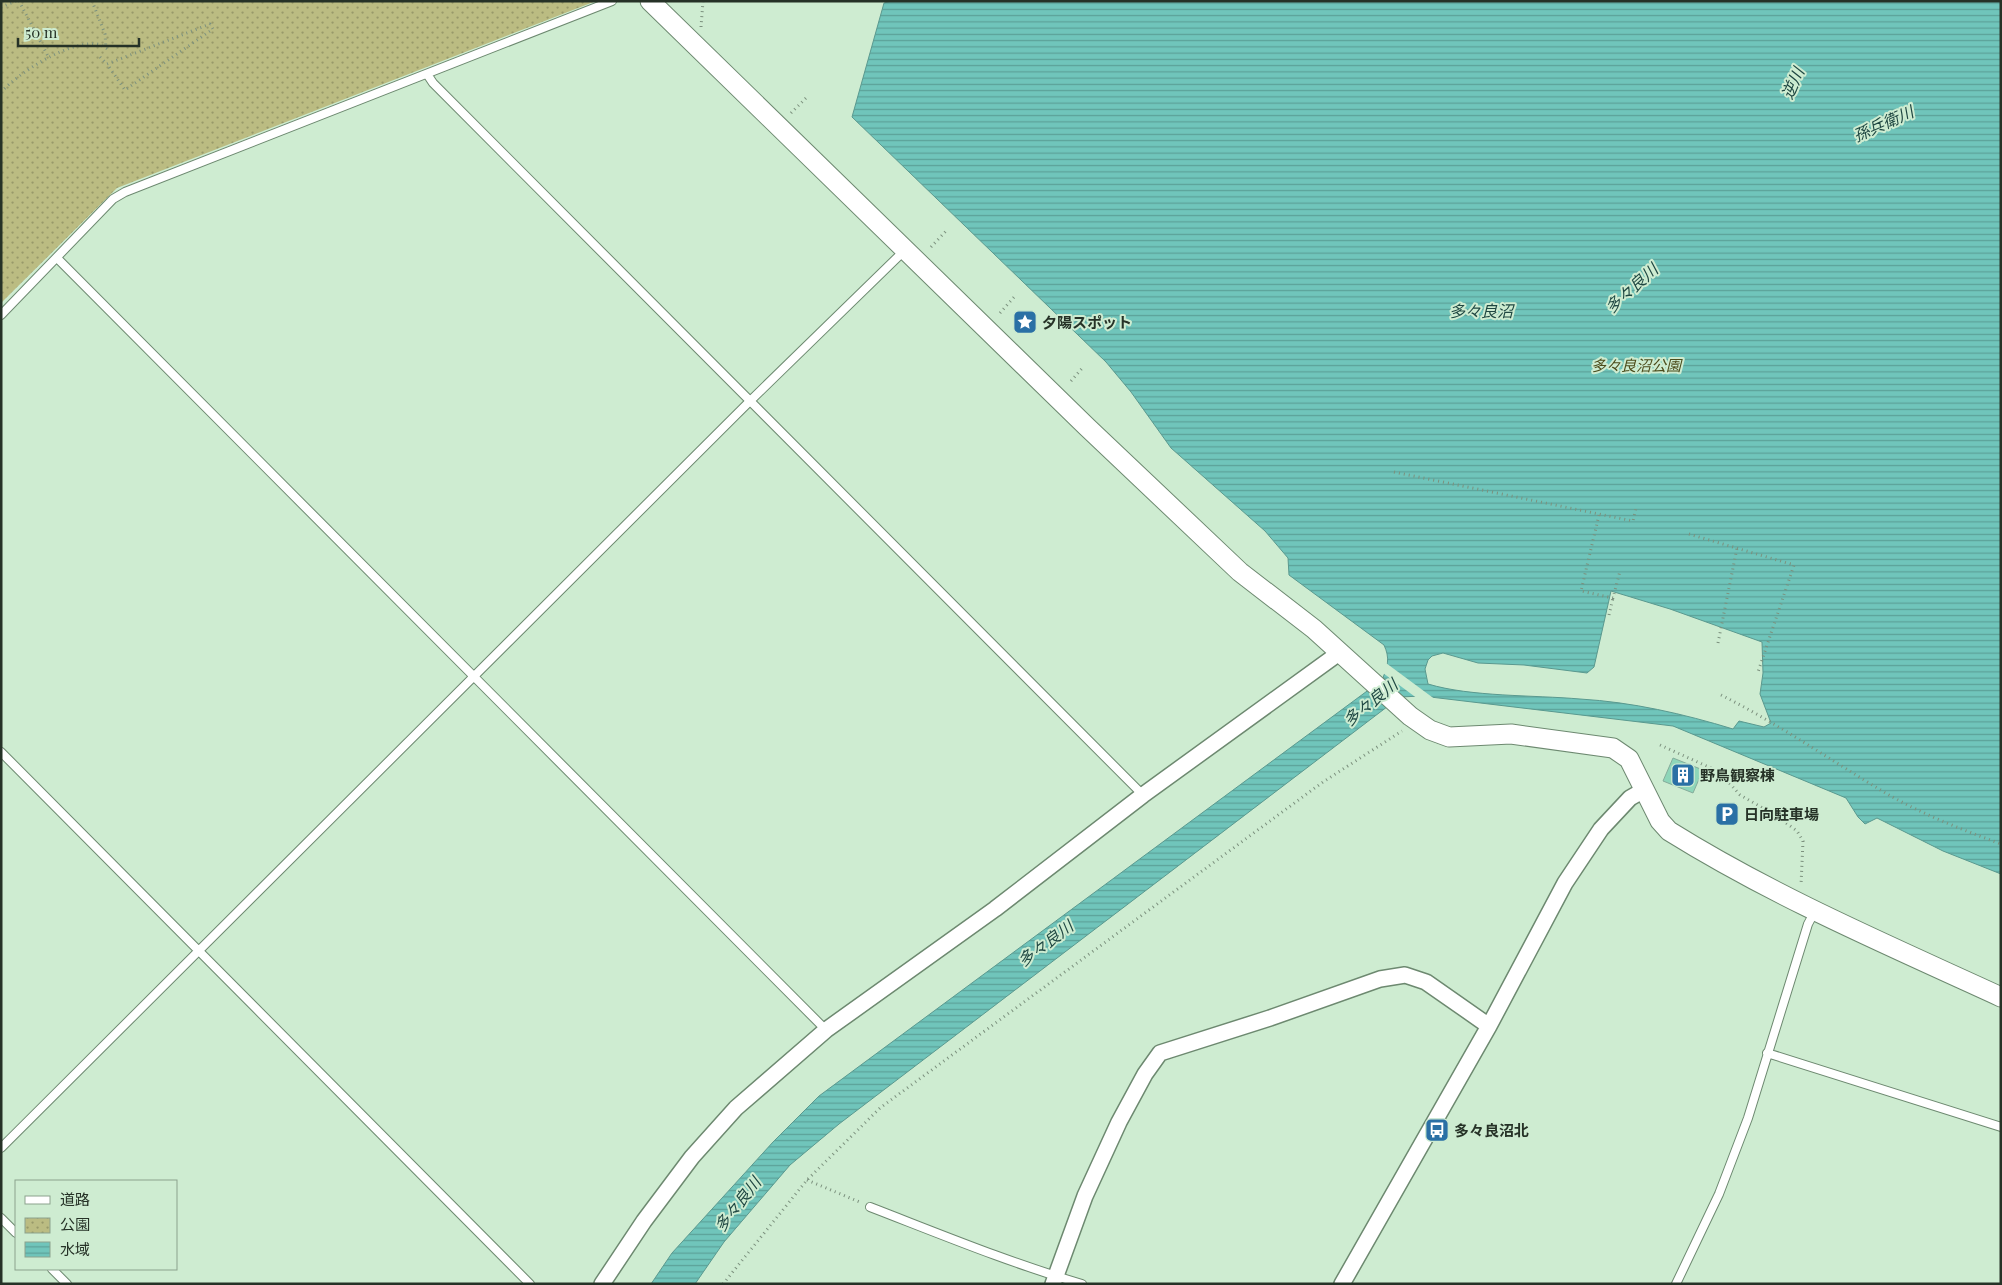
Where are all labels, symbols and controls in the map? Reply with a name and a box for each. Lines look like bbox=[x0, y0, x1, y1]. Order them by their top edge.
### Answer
scale bar bbox=[18, 15, 139, 47]
text: 50 m bbox=[25, 22, 58, 42]
water label: 逆川 bbox=[1776, 62, 1809, 102]
water label: 孫兵衛川 bbox=[1849, 100, 1918, 146]
water label: 多々良川 bbox=[1600, 257, 1663, 317]
water label: 多々良沼 bbox=[1449, 300, 1515, 321]
place icon: 夕陽スポット bbox=[1012, 309, 1038, 335]
place label: 夕陽スポット bbox=[1042, 312, 1132, 332]
park label: 多々良沼公園 bbox=[1591, 355, 1683, 375]
water label: 多々良川 bbox=[1339, 672, 1403, 730]
building icon: 野鳥観察棟 bbox=[1670, 762, 1696, 788]
place label: 野鳥観察棟 bbox=[1700, 765, 1775, 785]
parking icon: 日向駐車場 bbox=[1714, 801, 1740, 827]
place label: 日向駐車場 bbox=[1744, 804, 1819, 824]
water label: 多々良川 bbox=[1013, 914, 1078, 971]
bus stop icon: 多々良沼北 bbox=[1424, 1117, 1450, 1143]
place label: 多々良沼北 bbox=[1454, 1120, 1529, 1140]
water label: 多々良川 bbox=[709, 1171, 766, 1236]
legend bbox=[15, 1180, 178, 1270]
text: 道路 bbox=[60, 1189, 90, 1209]
text: 公園 bbox=[60, 1214, 90, 1234]
text: 水域 bbox=[60, 1239, 90, 1259]

